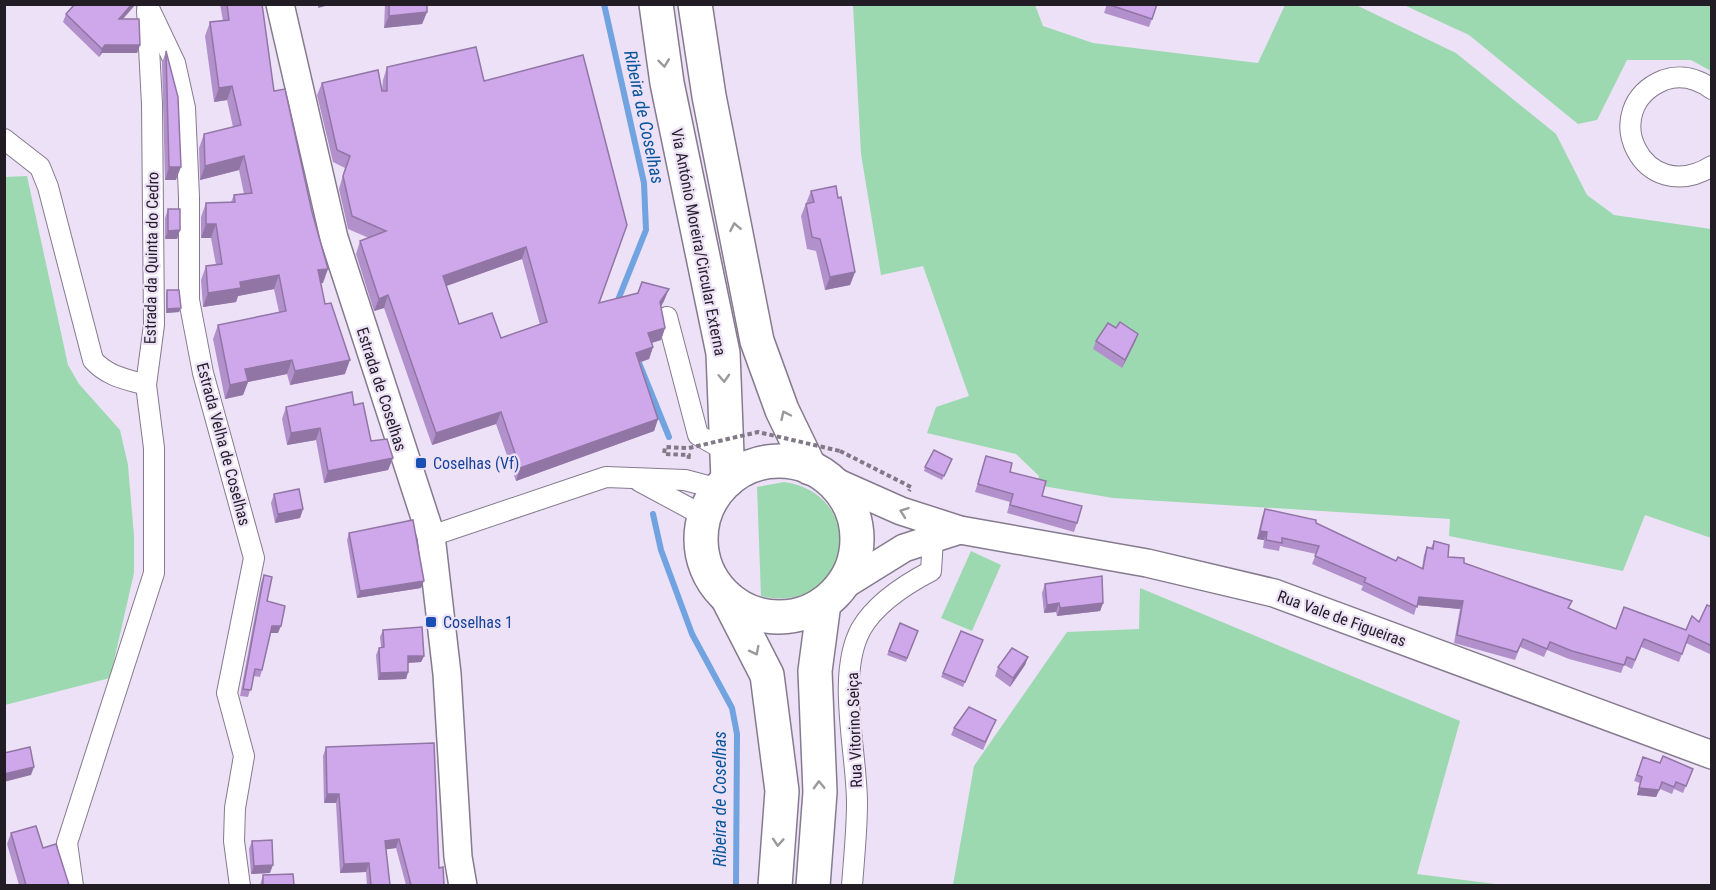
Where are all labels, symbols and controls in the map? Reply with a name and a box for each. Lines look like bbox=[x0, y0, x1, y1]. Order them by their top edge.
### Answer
water label: Ribeira de Coselhas bbox=[620, 48, 669, 186]
one-way arrow bbox=[657, 58, 670, 67]
street label: Via António Moreira/Circular Externa bbox=[667, 127, 730, 357]
street label: Estrada da Quinta do Cedro bbox=[140, 172, 163, 344]
one-way arrow bbox=[729, 222, 742, 232]
street label: Estrada de Coselhas bbox=[353, 325, 410, 453]
street label: Estrada Velha de Coselhas bbox=[193, 361, 254, 528]
one-way arrow bbox=[718, 373, 731, 382]
one-way arrow bbox=[780, 410, 792, 421]
place label: Coselhas (Vf) bbox=[433, 454, 519, 473]
marker: Coselhas (Vf) bbox=[414, 456, 428, 470]
one-way arrow bbox=[899, 506, 910, 519]
street label: Rua Vale de Figueiras bbox=[1275, 586, 1409, 651]
place label: Coselhas 1 bbox=[443, 613, 513, 632]
marker: Coselhas 1 bbox=[424, 615, 438, 629]
one-way arrow bbox=[748, 645, 759, 656]
street label: Rua Vitorino Seiça bbox=[843, 672, 866, 788]
water label: Ribeira de Coselhas bbox=[709, 731, 730, 867]
one-way arrow bbox=[813, 781, 825, 790]
one-way arrow bbox=[772, 838, 785, 847]

